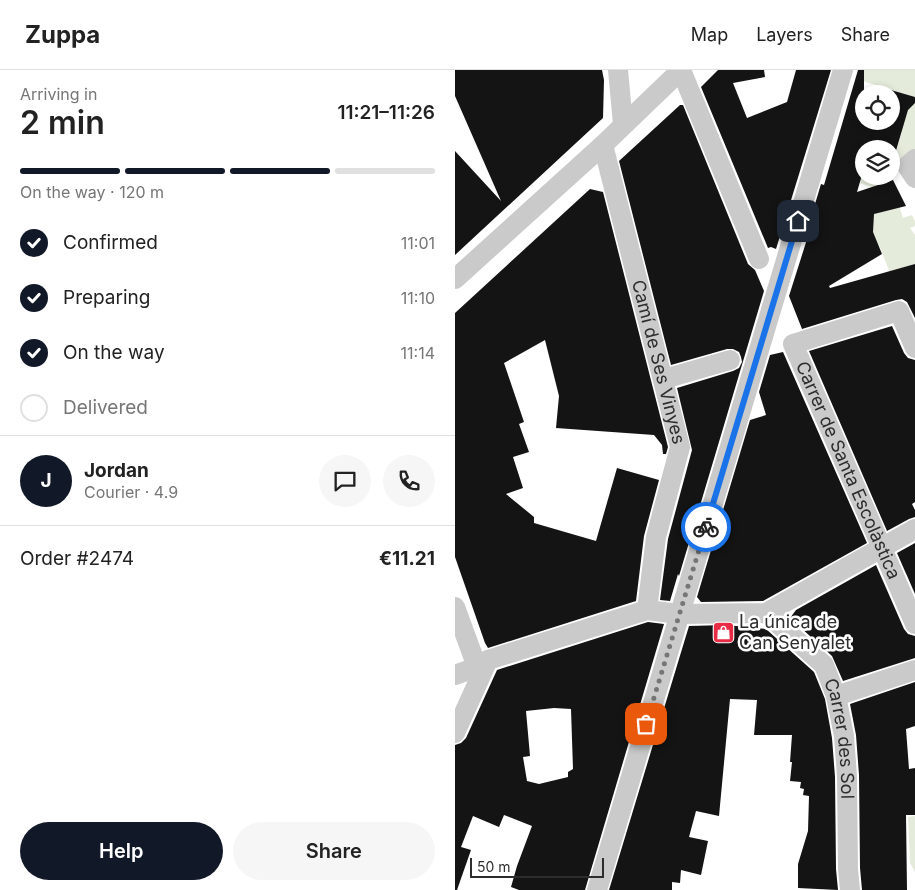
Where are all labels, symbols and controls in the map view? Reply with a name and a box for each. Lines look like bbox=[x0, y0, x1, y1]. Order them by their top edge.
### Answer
text: Zuppa bbox=[25, 20, 100, 49]
text: Map bbox=[691, 24, 728, 45]
text: Layers bbox=[756, 24, 813, 45]
text: Share bbox=[841, 24, 890, 45]
text: Arriving in bbox=[20, 84, 97, 104]
map controls bbox=[855, 85, 900, 185]
button: locate bbox=[855, 85, 900, 130]
text: 11:21–11:26 bbox=[337, 101, 435, 124]
text: 2 min bbox=[20, 103, 105, 142]
button: layers bbox=[855, 140, 900, 185]
text: On the way · 120 m bbox=[20, 182, 164, 202]
pin bbox=[777, 200, 819, 242]
icon: home bbox=[784, 207, 812, 235]
icon: check bbox=[20, 229, 48, 257]
text: Confirmed bbox=[63, 231, 158, 254]
text: 11:01 bbox=[401, 233, 435, 253]
street label: Camí de Ses Vinyes bbox=[628, 278, 690, 446]
icon: check bbox=[20, 284, 48, 312]
text: Preparing bbox=[63, 286, 150, 309]
text: 11:10 bbox=[401, 288, 435, 308]
icon: check bbox=[20, 339, 48, 367]
text: On the way bbox=[63, 341, 165, 364]
text: 11:14 bbox=[401, 343, 435, 363]
street label: Carrer de Santa Escolàstica bbox=[792, 358, 905, 582]
text: Delivered bbox=[63, 396, 148, 419]
button: chat bbox=[319, 455, 371, 507]
button: phone bbox=[383, 455, 435, 507]
text: Jordan bbox=[84, 459, 149, 482]
text: J bbox=[40, 469, 52, 492]
text: Courier · 4.9 bbox=[84, 482, 178, 502]
courier bbox=[681, 502, 731, 552]
icon: bike bbox=[692, 513, 720, 541]
text: Order #2474 bbox=[20, 547, 134, 570]
text: €11.21 bbox=[379, 547, 435, 570]
place label: La única de Can Senyalet bbox=[739, 611, 851, 653]
shop icon: La única de Can Senyalet bbox=[711, 620, 735, 644]
street label: Carrer des Sol bbox=[820, 675, 858, 799]
pin bbox=[625, 703, 667, 745]
icon: bag bbox=[632, 710, 660, 738]
button: Help bbox=[20, 822, 223, 880]
button: Share bbox=[233, 822, 435, 880]
scale bar bbox=[470, 855, 604, 878]
text: 50 m bbox=[477, 858, 511, 875]

